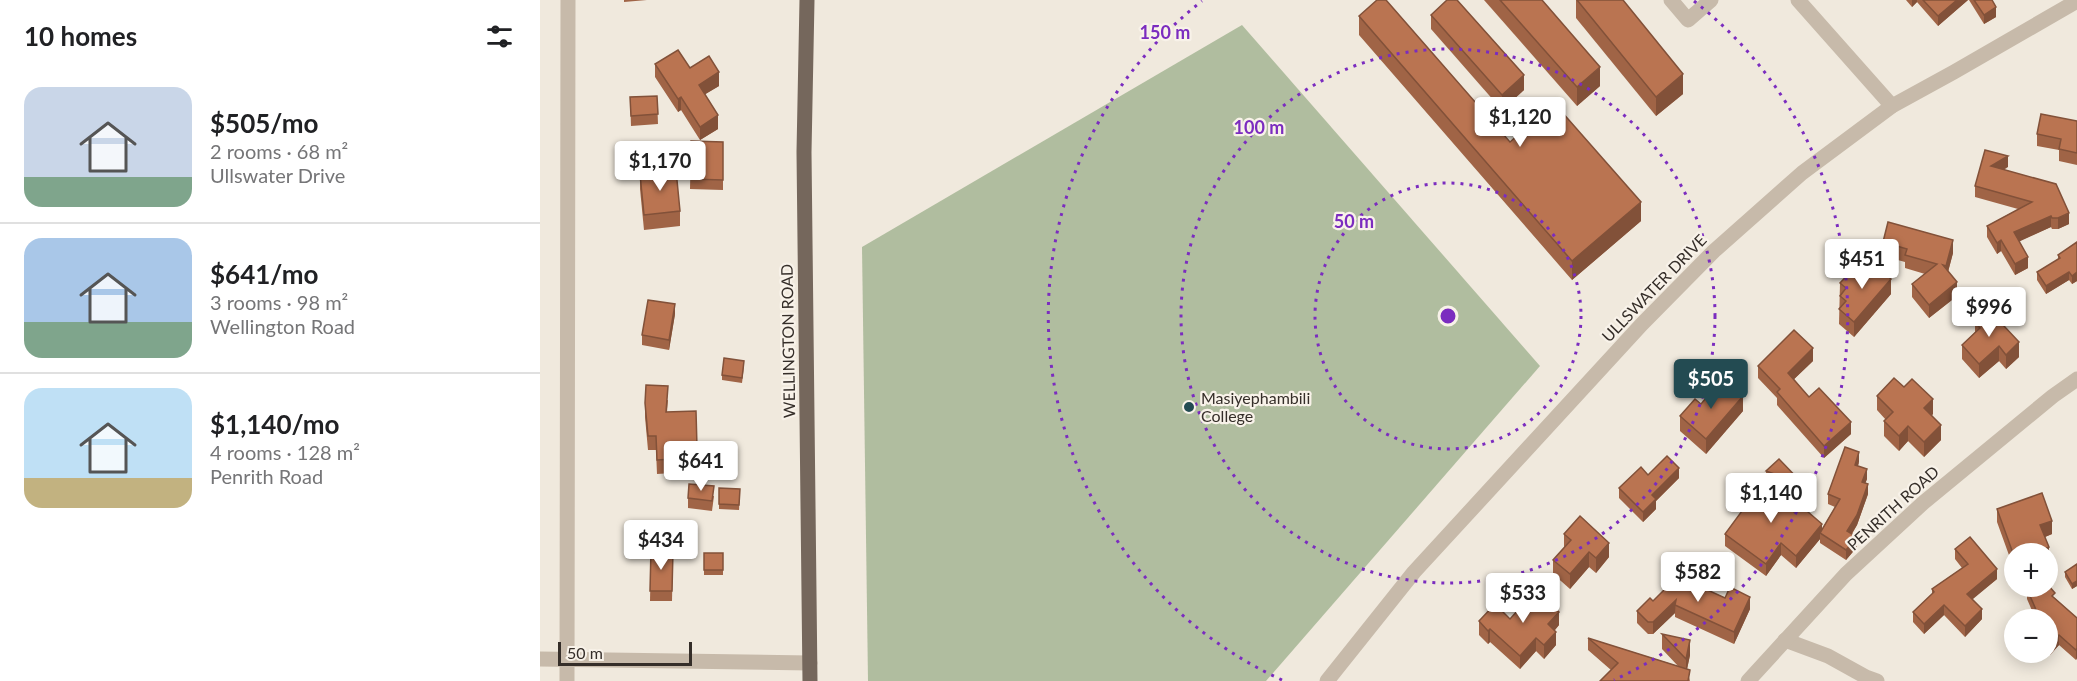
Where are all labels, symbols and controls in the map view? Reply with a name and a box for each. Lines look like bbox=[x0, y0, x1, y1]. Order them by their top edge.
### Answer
text: 10 homes bbox=[24, 20, 137, 52]
icon: filters bbox=[483, 20, 516, 53]
text: 150 m bbox=[1140, 21, 1190, 43]
pin: $1,120 bbox=[1471, 97, 1569, 148]
text: $1,120 bbox=[1489, 104, 1551, 128]
text: $505/mo bbox=[210, 107, 318, 139]
icon: home bbox=[72, 111, 144, 183]
text: 100 m bbox=[1234, 116, 1284, 138]
text: 2 rooms · 68 m² bbox=[210, 139, 348, 163]
pin: $1,170 bbox=[611, 141, 709, 192]
text: $1,170 bbox=[629, 148, 691, 172]
text: Ullswater Drive bbox=[210, 163, 345, 187]
text: 50 m bbox=[1334, 210, 1374, 232]
street label: ULLSWATER DRIVE bbox=[1597, 230, 1710, 345]
pin: $451 bbox=[1826, 239, 1898, 290]
text: $451 bbox=[1839, 246, 1885, 270]
text: $641/mo bbox=[210, 258, 318, 290]
icon: home bbox=[72, 262, 144, 334]
street label: WELLINGTON ROAD bbox=[777, 264, 798, 418]
pin: $996 bbox=[1953, 287, 2025, 338]
text: 3 rooms · 98 m² bbox=[210, 290, 348, 314]
text: $996 bbox=[1966, 294, 2012, 318]
centre of rings bbox=[1438, 306, 1458, 326]
text: Wellington Road bbox=[210, 314, 355, 338]
pin: $505 bbox=[1675, 359, 1747, 410]
text: $505 bbox=[1688, 366, 1734, 390]
place label: Masiyephambili College bbox=[1201, 388, 1310, 425]
marker: Masiyephambili College bbox=[1182, 400, 1196, 414]
text: $1,140/mo bbox=[210, 408, 340, 440]
icon: home bbox=[72, 412, 144, 484]
text: 4 rooms · 128 m² bbox=[210, 440, 360, 464]
pin: $641 bbox=[665, 441, 737, 492]
text: $641 bbox=[678, 448, 724, 472]
street label: PENRITH ROAD bbox=[1843, 462, 1942, 554]
text: Penrith Road bbox=[210, 464, 323, 488]
pin: $1,140 bbox=[1722, 473, 1820, 524]
text: $1,140 bbox=[1740, 480, 1802, 504]
pin: $434 bbox=[625, 520, 697, 571]
text: $434 bbox=[638, 527, 684, 551]
map controls bbox=[2004, 543, 2058, 663]
button: + bbox=[2004, 543, 2058, 597]
pin: $582 bbox=[1662, 552, 1734, 603]
text: $582 bbox=[1675, 559, 1721, 583]
pin: $533 bbox=[1487, 573, 1559, 624]
text: $533 bbox=[1500, 580, 1546, 604]
button: − bbox=[2004, 609, 2058, 663]
scale bar bbox=[558, 639, 692, 666]
text: 50 m bbox=[567, 643, 603, 662]

